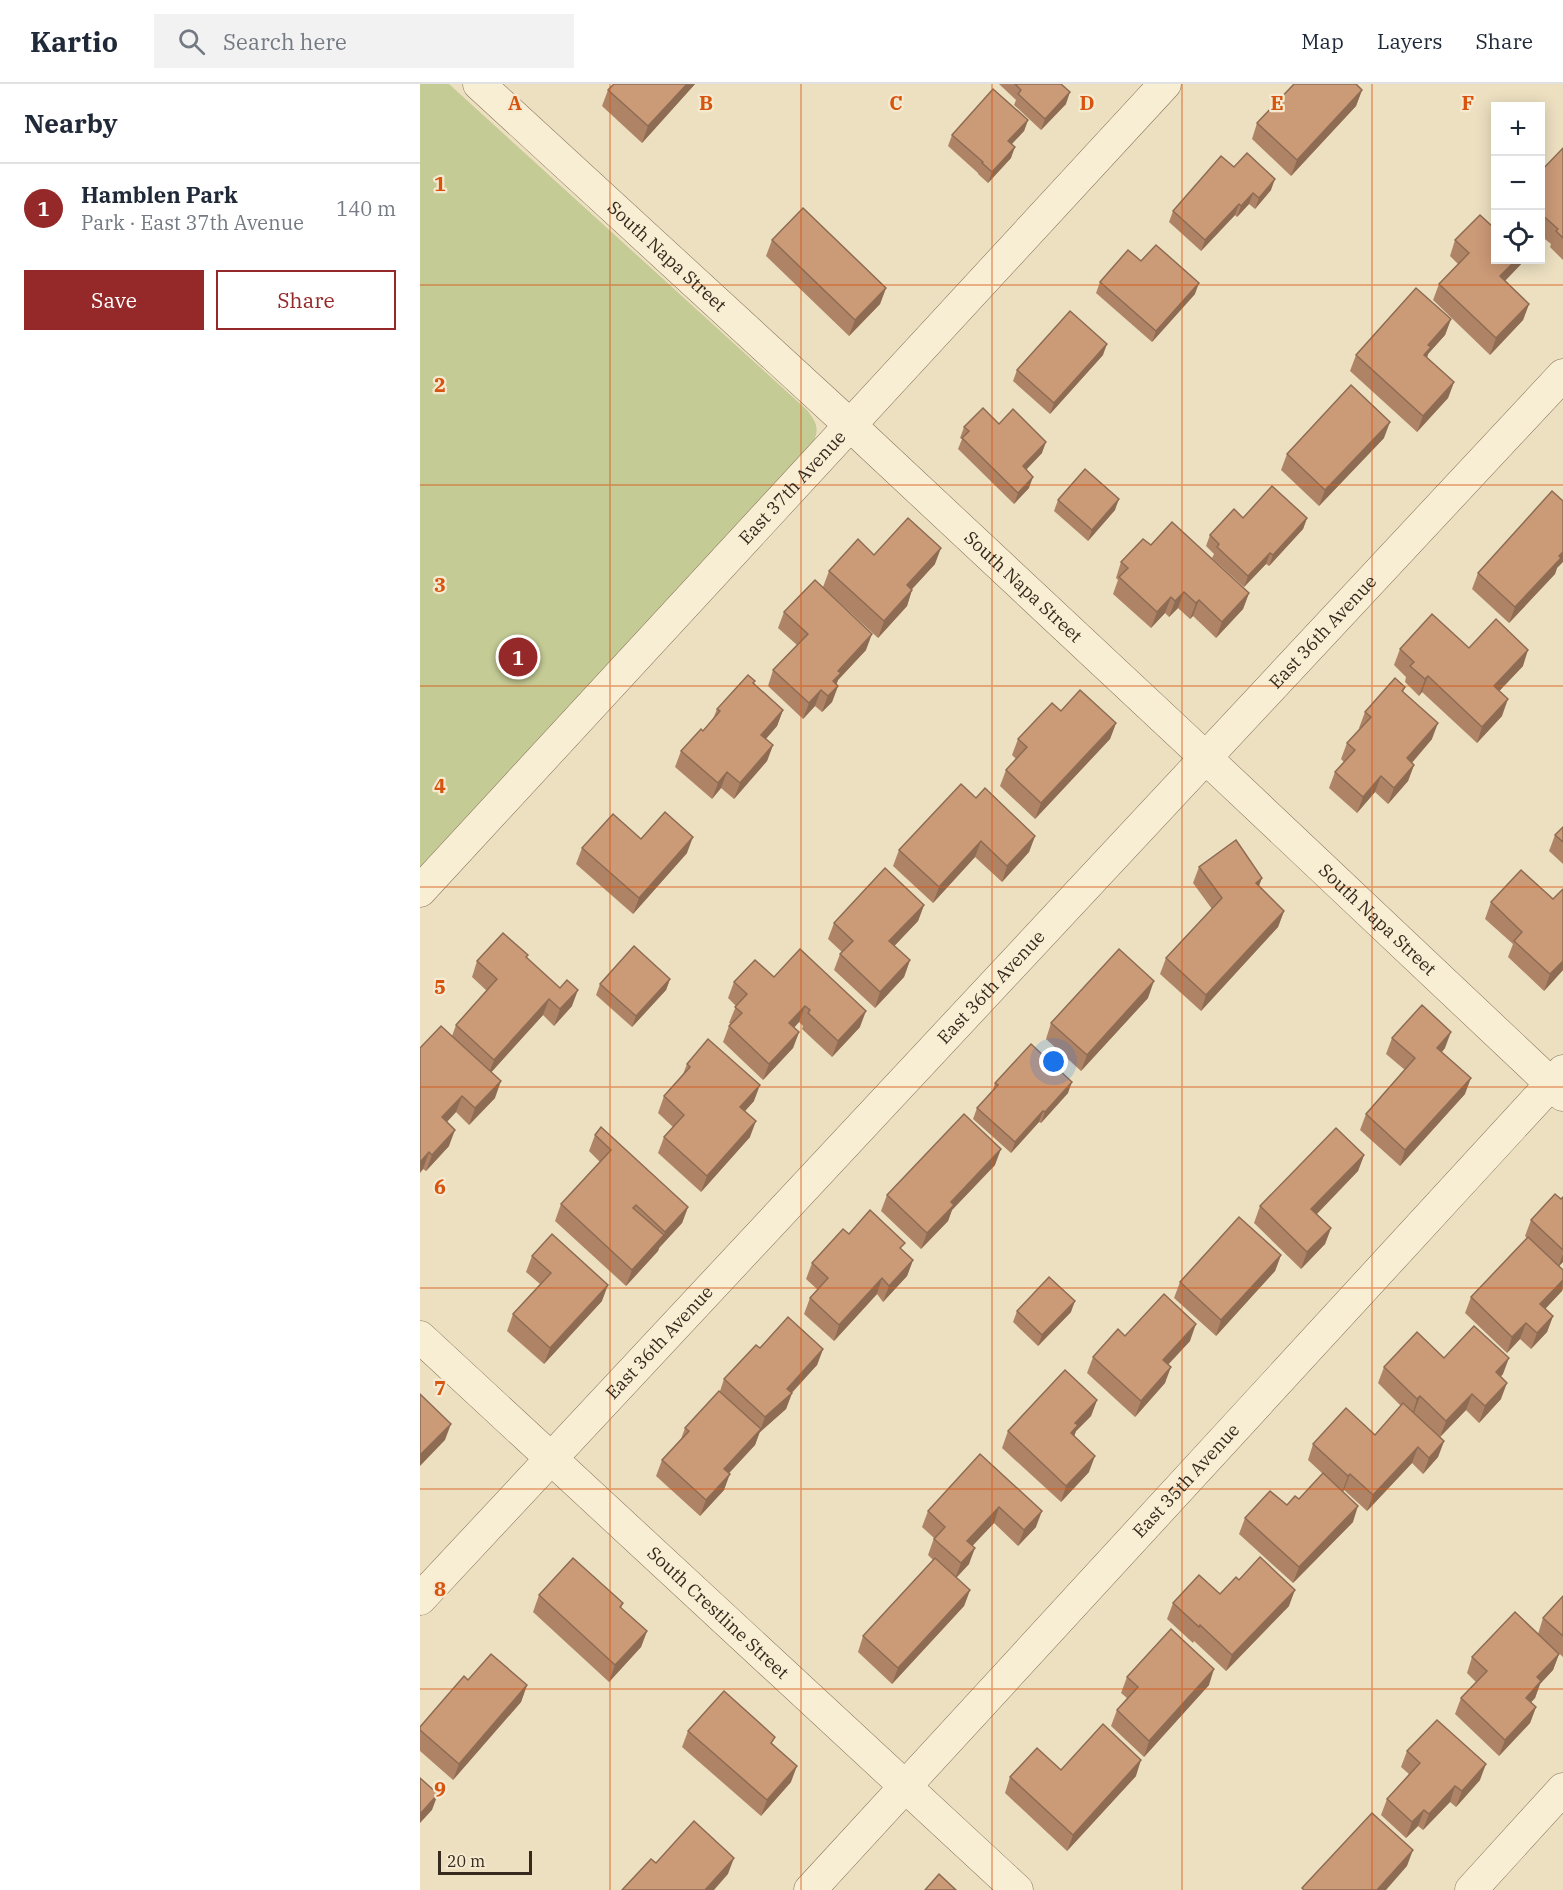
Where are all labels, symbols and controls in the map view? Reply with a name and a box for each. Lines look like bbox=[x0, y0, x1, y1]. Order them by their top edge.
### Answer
search box bbox=[154, 14, 574, 68]
text: Kartio bbox=[30, 23, 118, 60]
icon: search bbox=[175, 25, 208, 58]
text: Search here bbox=[223, 27, 347, 56]
text: Map bbox=[1301, 27, 1344, 55]
text: Layers bbox=[1377, 27, 1443, 55]
text: Share bbox=[1476, 27, 1533, 55]
text: A bbox=[508, 89, 522, 116]
text: B bbox=[699, 89, 713, 116]
text: C bbox=[889, 89, 903, 116]
text: D bbox=[1079, 89, 1095, 116]
text: E bbox=[1270, 89, 1284, 116]
text: F bbox=[1462, 89, 1474, 116]
map controls bbox=[1491, 102, 1545, 264]
button: + bbox=[1491, 102, 1545, 156]
text: Nearby bbox=[24, 106, 118, 140]
button: − bbox=[1491, 156, 1545, 210]
text: 1 bbox=[434, 170, 446, 197]
text: Hamblen Park bbox=[81, 180, 238, 209]
text: 1 bbox=[38, 195, 50, 222]
text: 140 m bbox=[336, 195, 396, 222]
street label: South Napa Street bbox=[603, 196, 731, 317]
text: Park · East 37th Avenue bbox=[81, 209, 304, 236]
button: locate bbox=[1491, 210, 1545, 264]
button: Save bbox=[24, 270, 204, 330]
button: Share bbox=[216, 270, 396, 330]
text: 2 bbox=[434, 371, 446, 398]
street label: East 37th Avenue bbox=[734, 425, 850, 549]
street label: South Napa Street bbox=[960, 526, 1087, 647]
street label: East 36th Avenue bbox=[1264, 570, 1381, 693]
text: 3 bbox=[434, 571, 446, 598]
pin: 1 bbox=[498, 634, 538, 680]
text: 4 bbox=[434, 772, 446, 799]
street label: South Napa Street bbox=[1314, 858, 1441, 980]
street label: East 36th Avenue bbox=[932, 925, 1050, 1049]
text: 5 bbox=[434, 973, 446, 1000]
your location bbox=[1039, 1047, 1068, 1076]
text: 6 bbox=[434, 1173, 446, 1200]
street label: East 36th Avenue bbox=[601, 1280, 718, 1404]
text: 7 bbox=[434, 1374, 446, 1401]
street label: East 35th Avenue bbox=[1128, 1418, 1244, 1542]
street label: South Crestline Street bbox=[643, 1541, 794, 1684]
text: 8 bbox=[434, 1575, 446, 1602]
text: 9 bbox=[434, 1775, 446, 1802]
scale bar bbox=[438, 1848, 532, 1876]
text: 20 m bbox=[447, 1851, 485, 1871]

